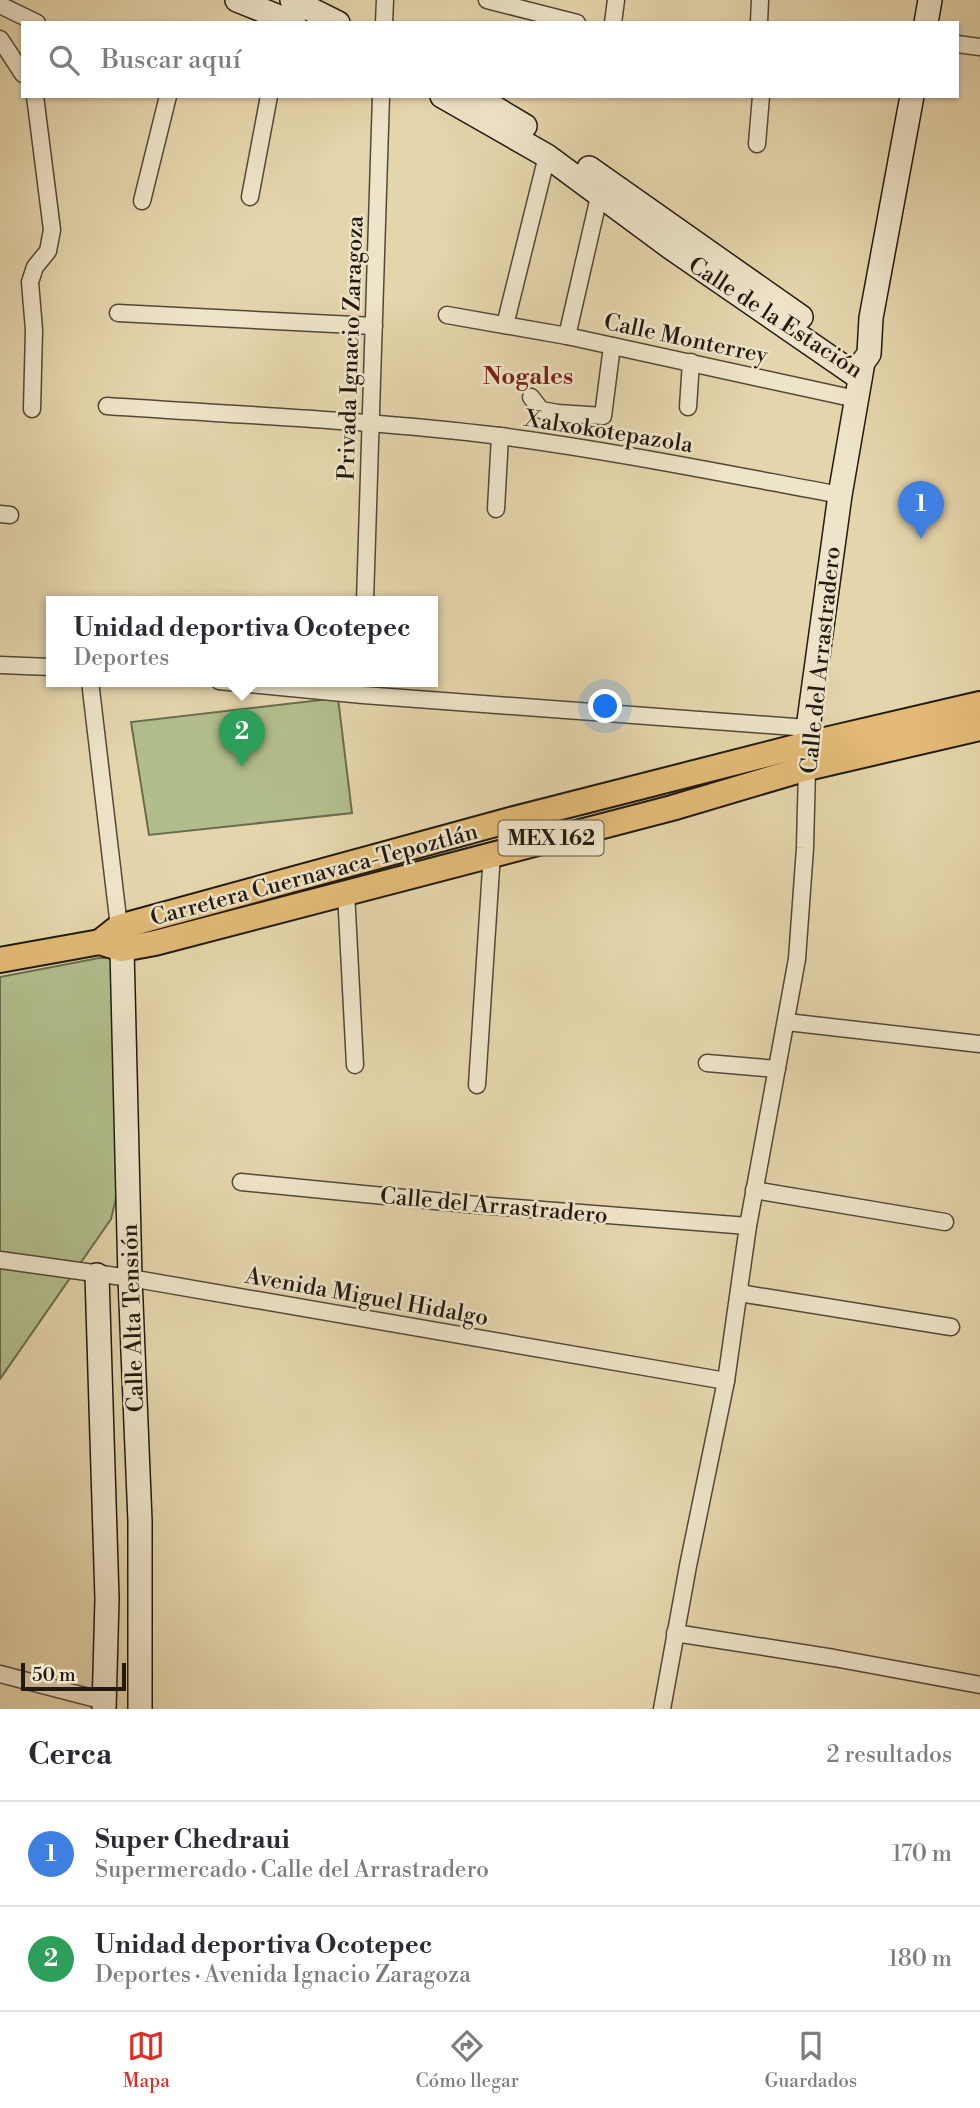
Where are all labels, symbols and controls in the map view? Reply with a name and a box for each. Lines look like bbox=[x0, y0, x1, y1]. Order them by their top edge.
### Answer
search box bbox=[21, 21, 959, 98]
icon: search bbox=[45, 41, 83, 79]
text: Buscar aquí bbox=[101, 44, 241, 76]
street label: Privada Ignacio Zaragoza bbox=[332, 215, 370, 481]
street label: Calle de la Estación bbox=[683, 251, 868, 385]
street label: Calle Monterrey bbox=[601, 308, 771, 370]
district label: Nogales bbox=[483, 362, 573, 392]
street label: Xalxokotepazola bbox=[522, 405, 695, 459]
pin: 1 bbox=[898, 481, 944, 539]
street label: Calle del Arrastradero bbox=[795, 545, 847, 775]
popup bbox=[46, 596, 438, 687]
text: Unidad deportiva Ocotepec bbox=[73, 612, 411, 644]
text: Deportes bbox=[73, 644, 169, 672]
your location bbox=[588, 689, 622, 723]
pin: 2 bbox=[219, 709, 265, 767]
street label: Carretera Cuernavaca-Tepoztlán bbox=[147, 818, 481, 932]
road number: MEX 162 bbox=[498, 820, 604, 856]
street label: Calle del Arrastradero bbox=[379, 1182, 609, 1230]
street label: Calle Alta Tensión bbox=[116, 1223, 150, 1413]
street label: Avenida Miguel Hidalgo bbox=[242, 1262, 491, 1332]
scale bar bbox=[21, 1660, 126, 1692]
text: 50 m bbox=[32, 1663, 76, 1687]
text: Cerca bbox=[28, 1736, 112, 1774]
text: 2 resultados bbox=[827, 1741, 952, 1769]
text: Super Chedraui bbox=[95, 1824, 290, 1856]
text: 1 bbox=[45, 1840, 57, 1868]
text: 170 m bbox=[892, 1840, 952, 1868]
text: Supermercado · Calle del Arrastradero bbox=[95, 1856, 489, 1884]
text: Unidad deportiva Ocotepec bbox=[95, 1929, 432, 1961]
text: 2 bbox=[44, 1945, 58, 1973]
text: 180 m bbox=[888, 1945, 952, 1973]
text: Deportes · Avenida Ignacio Zaragoza bbox=[95, 1961, 471, 1989]
tab: Mapa bbox=[123, 2027, 170, 2093]
tab: Cómo llegar bbox=[415, 2027, 519, 2093]
tab: Guardados bbox=[764, 2027, 857, 2093]

